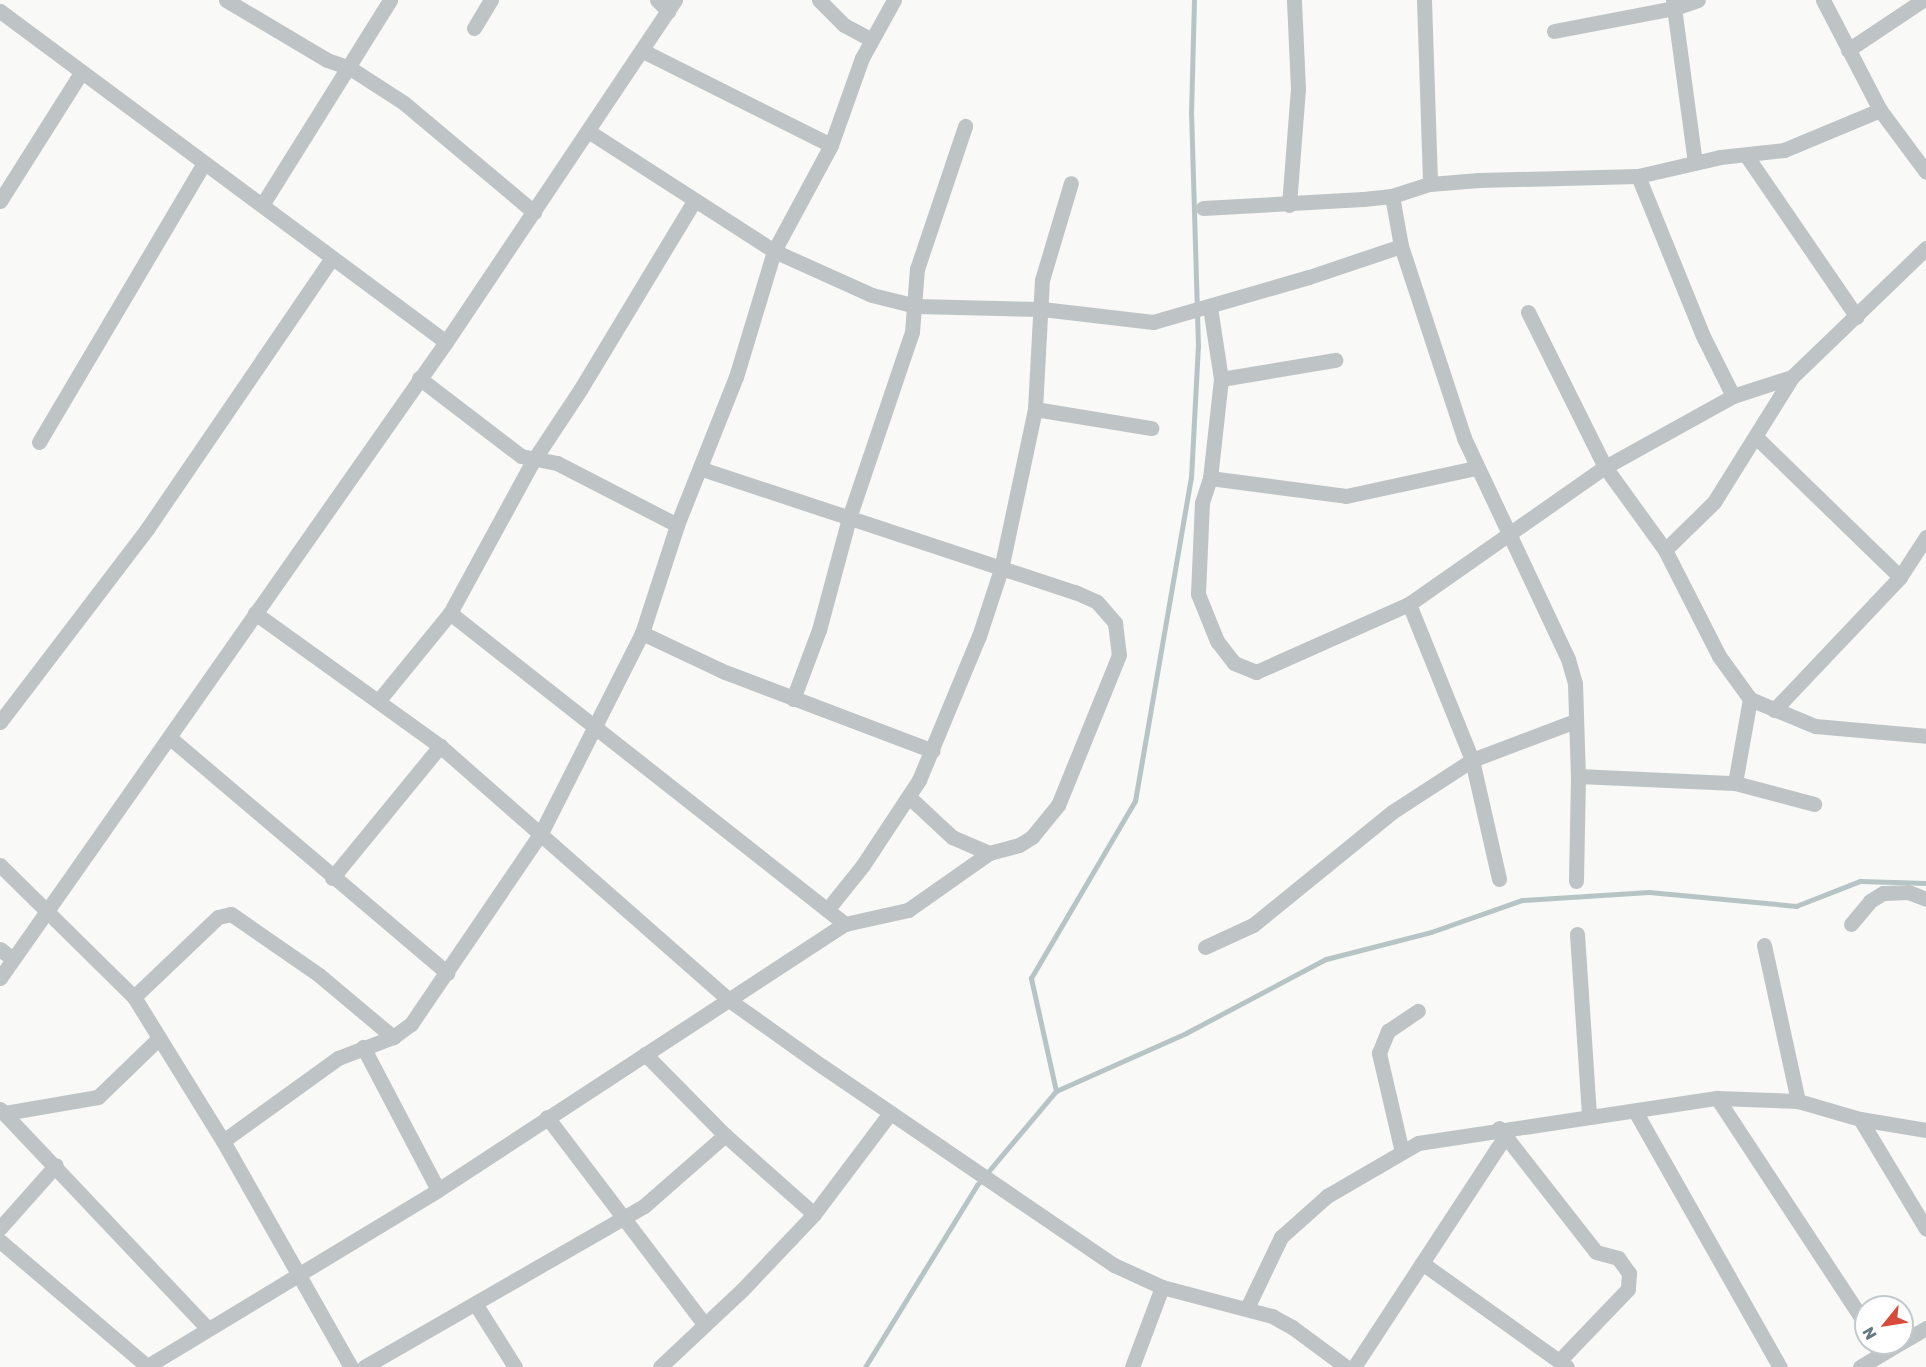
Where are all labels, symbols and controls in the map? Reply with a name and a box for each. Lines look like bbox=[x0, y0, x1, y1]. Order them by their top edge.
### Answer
north arrow bbox=[1854, 1295, 1914, 1355]
text: N bbox=[1859, 1324, 1881, 1343]

